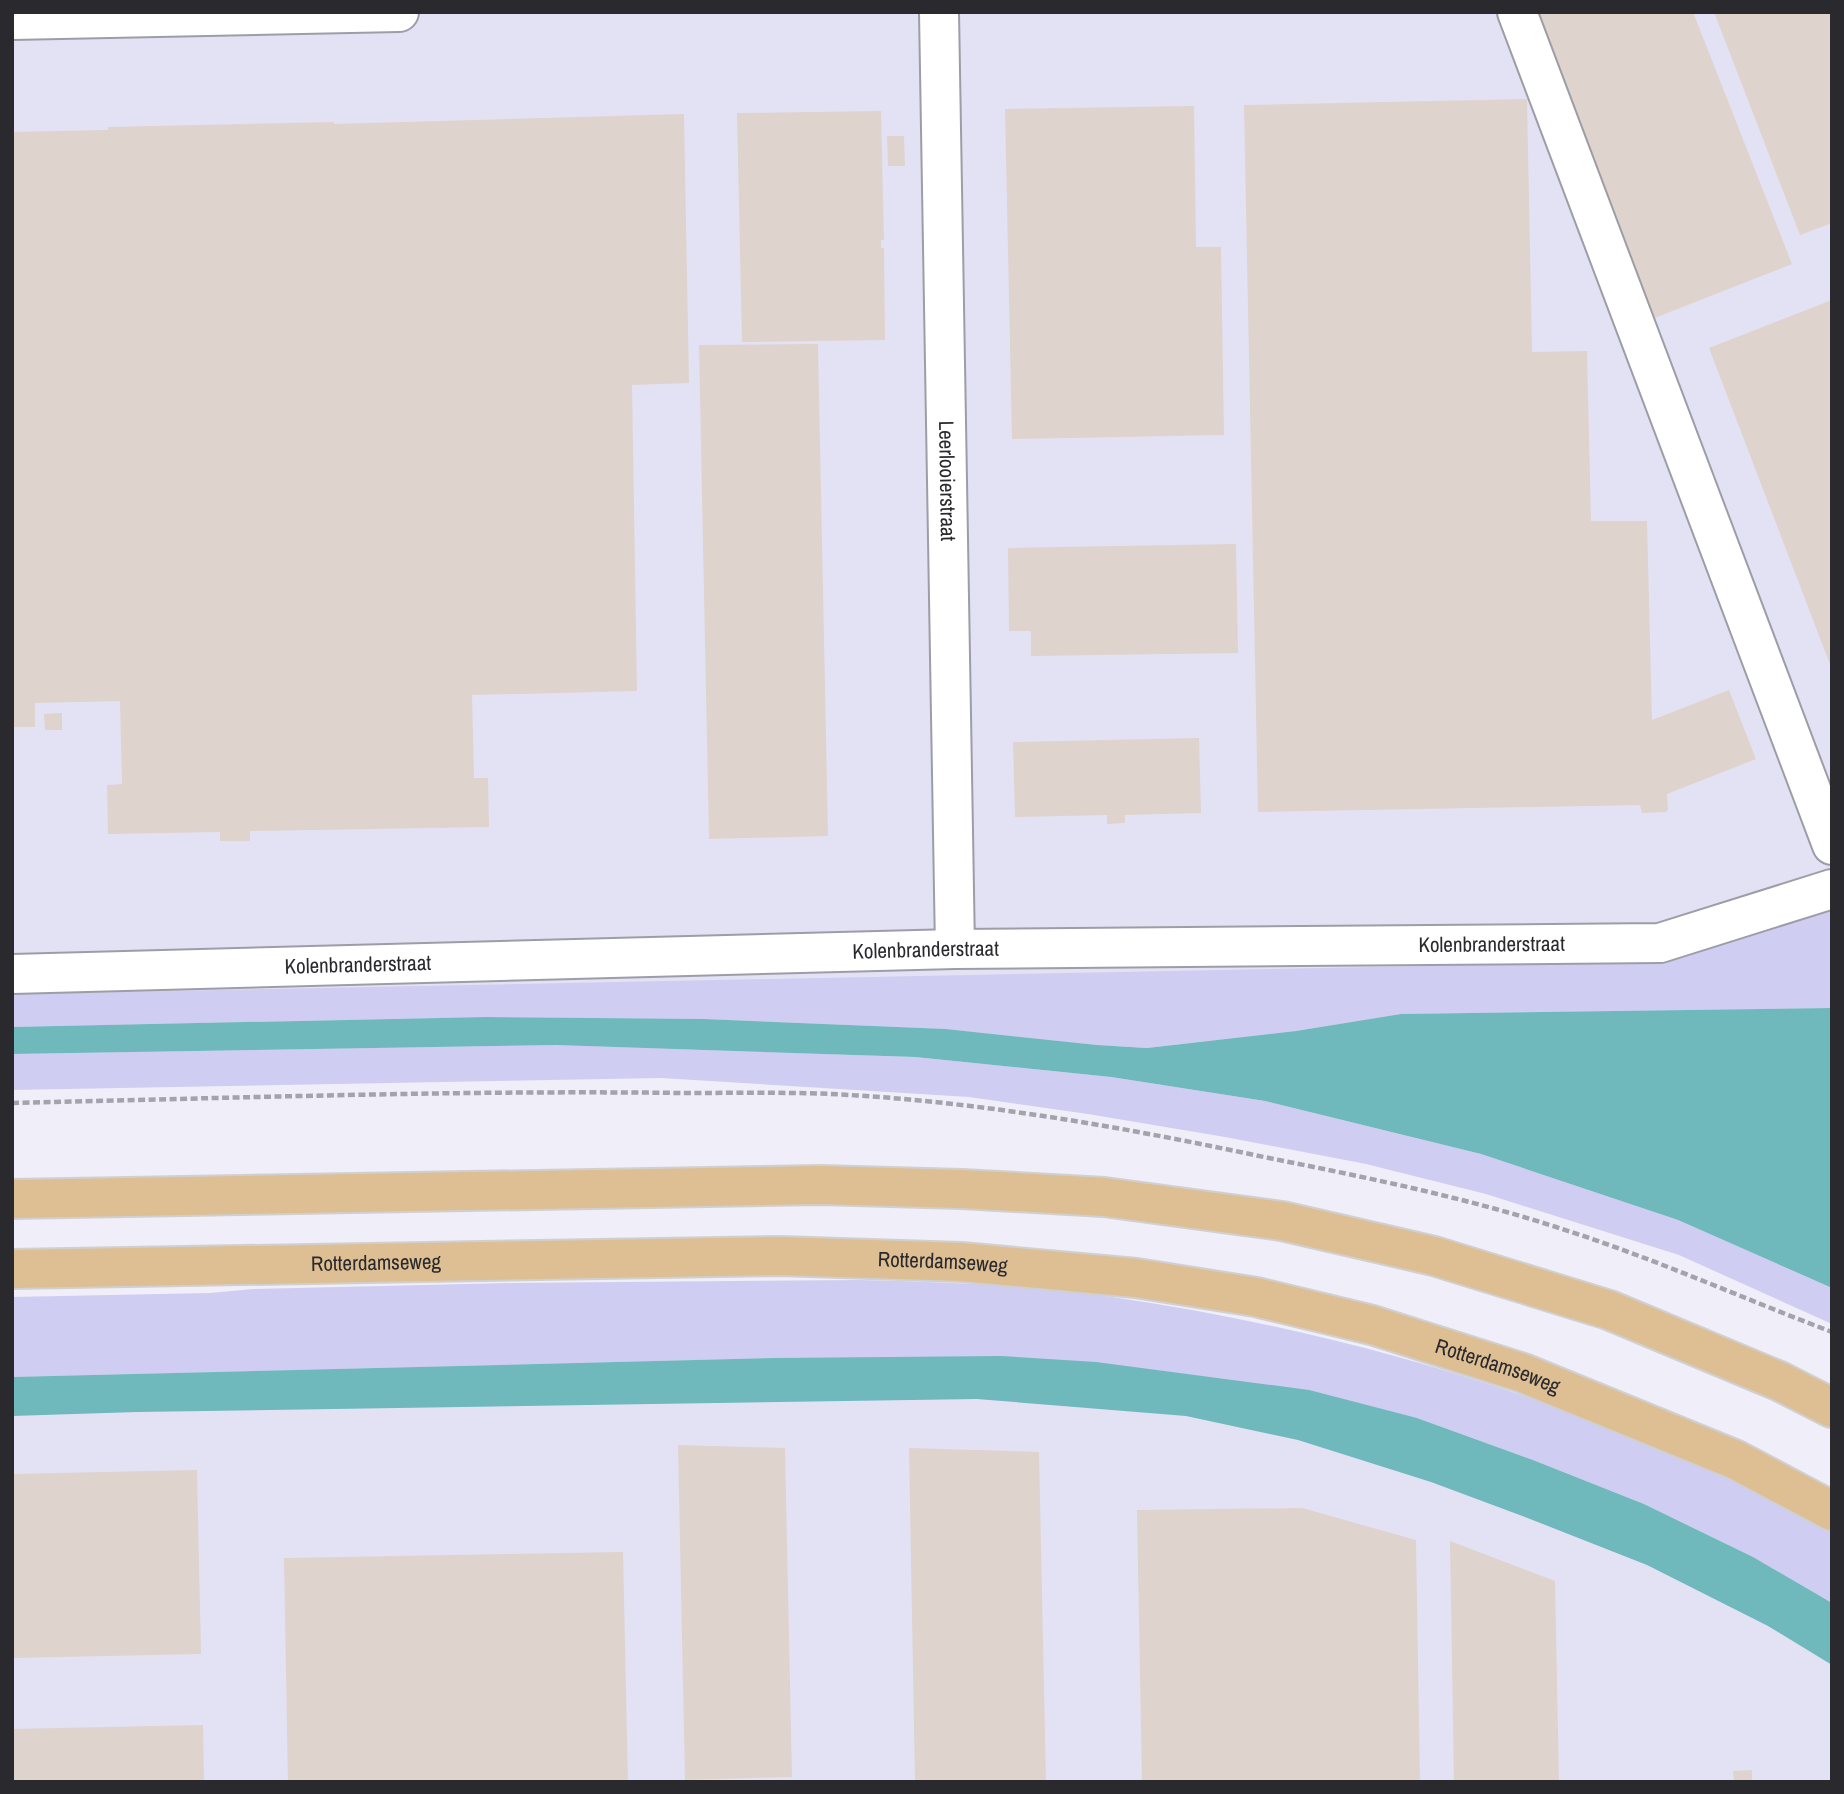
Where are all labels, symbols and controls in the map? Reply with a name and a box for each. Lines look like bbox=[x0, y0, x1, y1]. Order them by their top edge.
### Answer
street label: Leerlooierstraat bbox=[932, 420, 963, 542]
street label: Kolenbranderstraat bbox=[1418, 929, 1565, 959]
street label: Kolenbranderstraat bbox=[852, 934, 999, 966]
street label: Kolenbranderstraat bbox=[284, 948, 432, 981]
street label: Rotterdamseweg bbox=[877, 1244, 1009, 1280]
street label: Rotterdamseweg bbox=[311, 1247, 442, 1278]
street label: Rotterdamseweg bbox=[1432, 1331, 1565, 1401]

